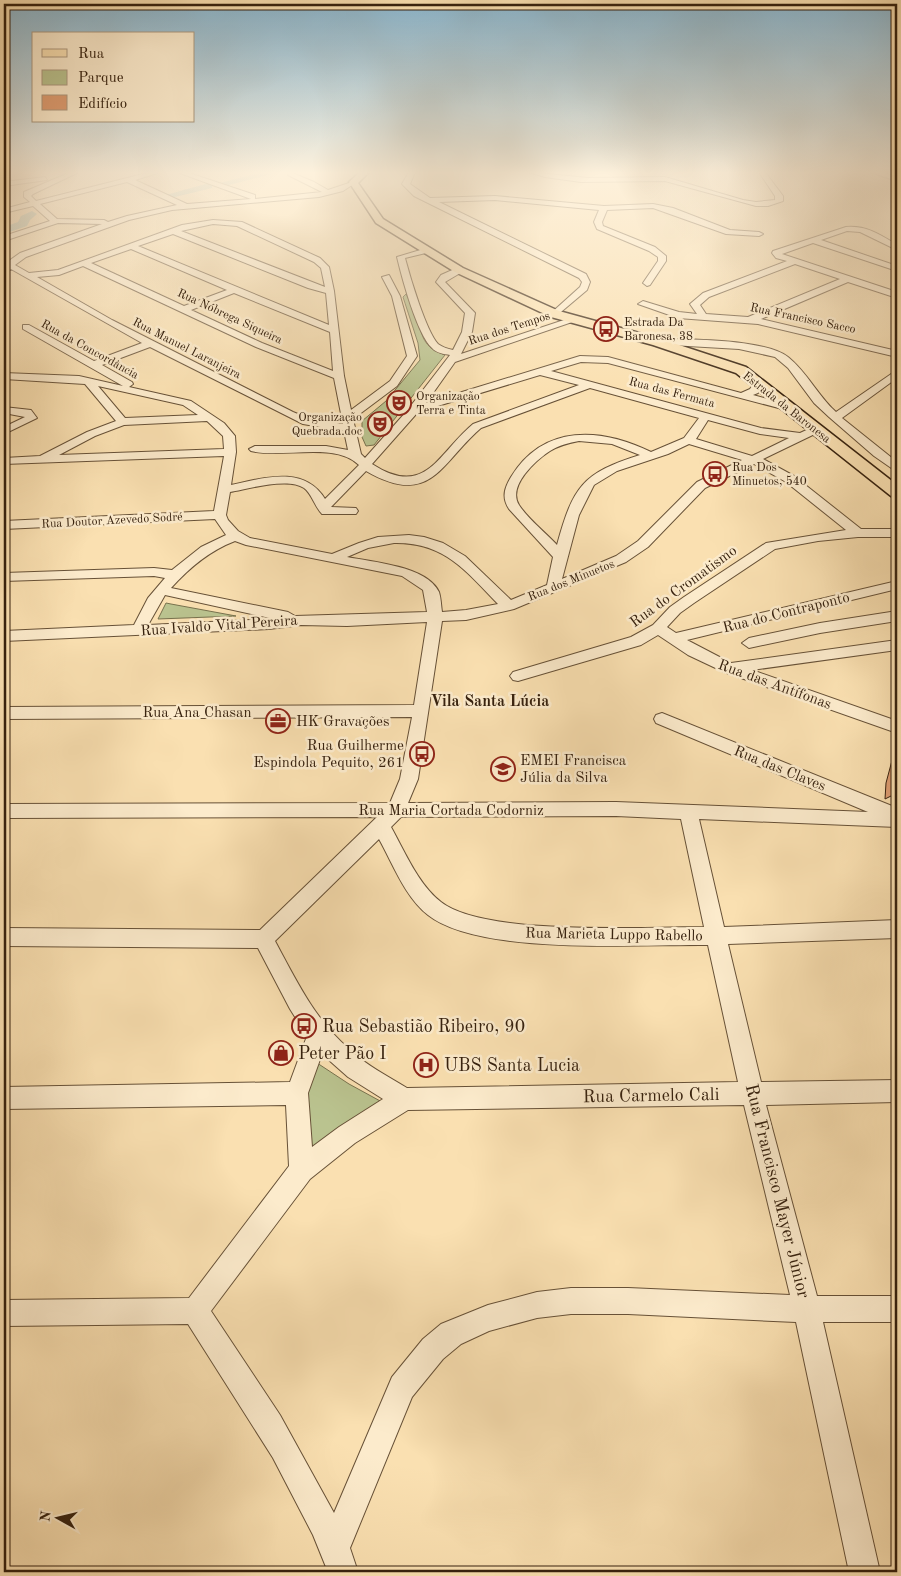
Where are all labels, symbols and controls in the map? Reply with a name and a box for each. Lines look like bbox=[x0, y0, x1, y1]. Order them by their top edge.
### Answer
legend bbox=[32, 32, 195, 122]
text: Rua bbox=[78, 47, 105, 62]
text: Parque bbox=[78, 71, 124, 86]
text: Edifício bbox=[78, 97, 127, 112]
street label: Rua Nóbrega Siqueira bbox=[175, 287, 284, 347]
street label: Rua Francisco Sacco bbox=[749, 302, 857, 336]
street label: Rua dos Tempos bbox=[467, 310, 552, 348]
street label: Rua Manuel Laranjeira bbox=[130, 316, 243, 382]
bus stop icon: Estrada Da Baronesa, 38 bbox=[593, 316, 619, 342]
place label: Estrada Da Baronesa, 38 bbox=[624, 317, 693, 343]
street label: Rua da Concordância bbox=[39, 318, 140, 382]
street label: Estrada da Baronesa bbox=[740, 370, 833, 446]
street label: Rua das Fermata bbox=[628, 376, 716, 410]
theatre icon: Organização Terra e Tinta bbox=[386, 390, 412, 416]
place label: Organização Terra e Tinta bbox=[416, 391, 486, 417]
theatre icon: Organização Quebrada.doc bbox=[367, 411, 393, 437]
place label: Organização Quebrada.doc bbox=[292, 412, 362, 438]
bus stop icon: Rua Dos Minuetos, 540 bbox=[702, 461, 728, 487]
place label: Rua Dos Minuetos, 540 bbox=[732, 462, 807, 488]
street label: Rua Doutor Azevedo Sodré bbox=[41, 511, 183, 531]
street label: Rua do Cromatismo bbox=[628, 544, 740, 631]
street label: Rua dos Minuetos bbox=[526, 558, 616, 604]
street label: Rua do Contraponto bbox=[721, 590, 851, 636]
street label: Rua Ivaldo Vital Pereira bbox=[140, 613, 299, 639]
street label: Rua das Antífonas bbox=[716, 658, 833, 713]
district label: Vila Santa Lúcia bbox=[431, 694, 549, 710]
street label: Rua Ana Chasan bbox=[142, 706, 252, 721]
office icon: HK Gravações bbox=[265, 708, 291, 734]
place label: HK Gravações bbox=[296, 715, 390, 730]
place label: Rua Guilherme Espindola Pequito, 261 bbox=[253, 739, 404, 771]
bus stop icon: Rua Guilherme Espindola Pequito, 261 bbox=[409, 741, 435, 767]
street label: Rua das Claves bbox=[731, 744, 828, 795]
place label: EMEI Francisca Júlia da Silva bbox=[520, 754, 627, 786]
school or university icon: EMEI Francisca Júlia da Silva bbox=[490, 756, 516, 782]
street label: Rua Maria Cortada Codorniz bbox=[358, 804, 544, 819]
street label: Rua Marieta Luppo Rabello bbox=[525, 926, 703, 945]
bus stop icon: Rua Sebastião Ribeiro, 90 bbox=[291, 1013, 317, 1039]
place label: Rua Sebastião Ribeiro, 90 bbox=[322, 1018, 525, 1036]
shop icon: Peter Pão I bbox=[268, 1040, 294, 1066]
place label: Peter Pão I bbox=[298, 1045, 386, 1063]
hospital icon: UBS Santa Lucia bbox=[413, 1052, 439, 1078]
place label: UBS Santa Lucia bbox=[444, 1057, 580, 1075]
street label: Rua Francisco Mayer Júnior bbox=[742, 1082, 813, 1301]
street label: Rua Carmelo Cali bbox=[582, 1086, 720, 1106]
north arrow bbox=[32, 1494, 82, 1544]
text: N bbox=[38, 1510, 54, 1523]

